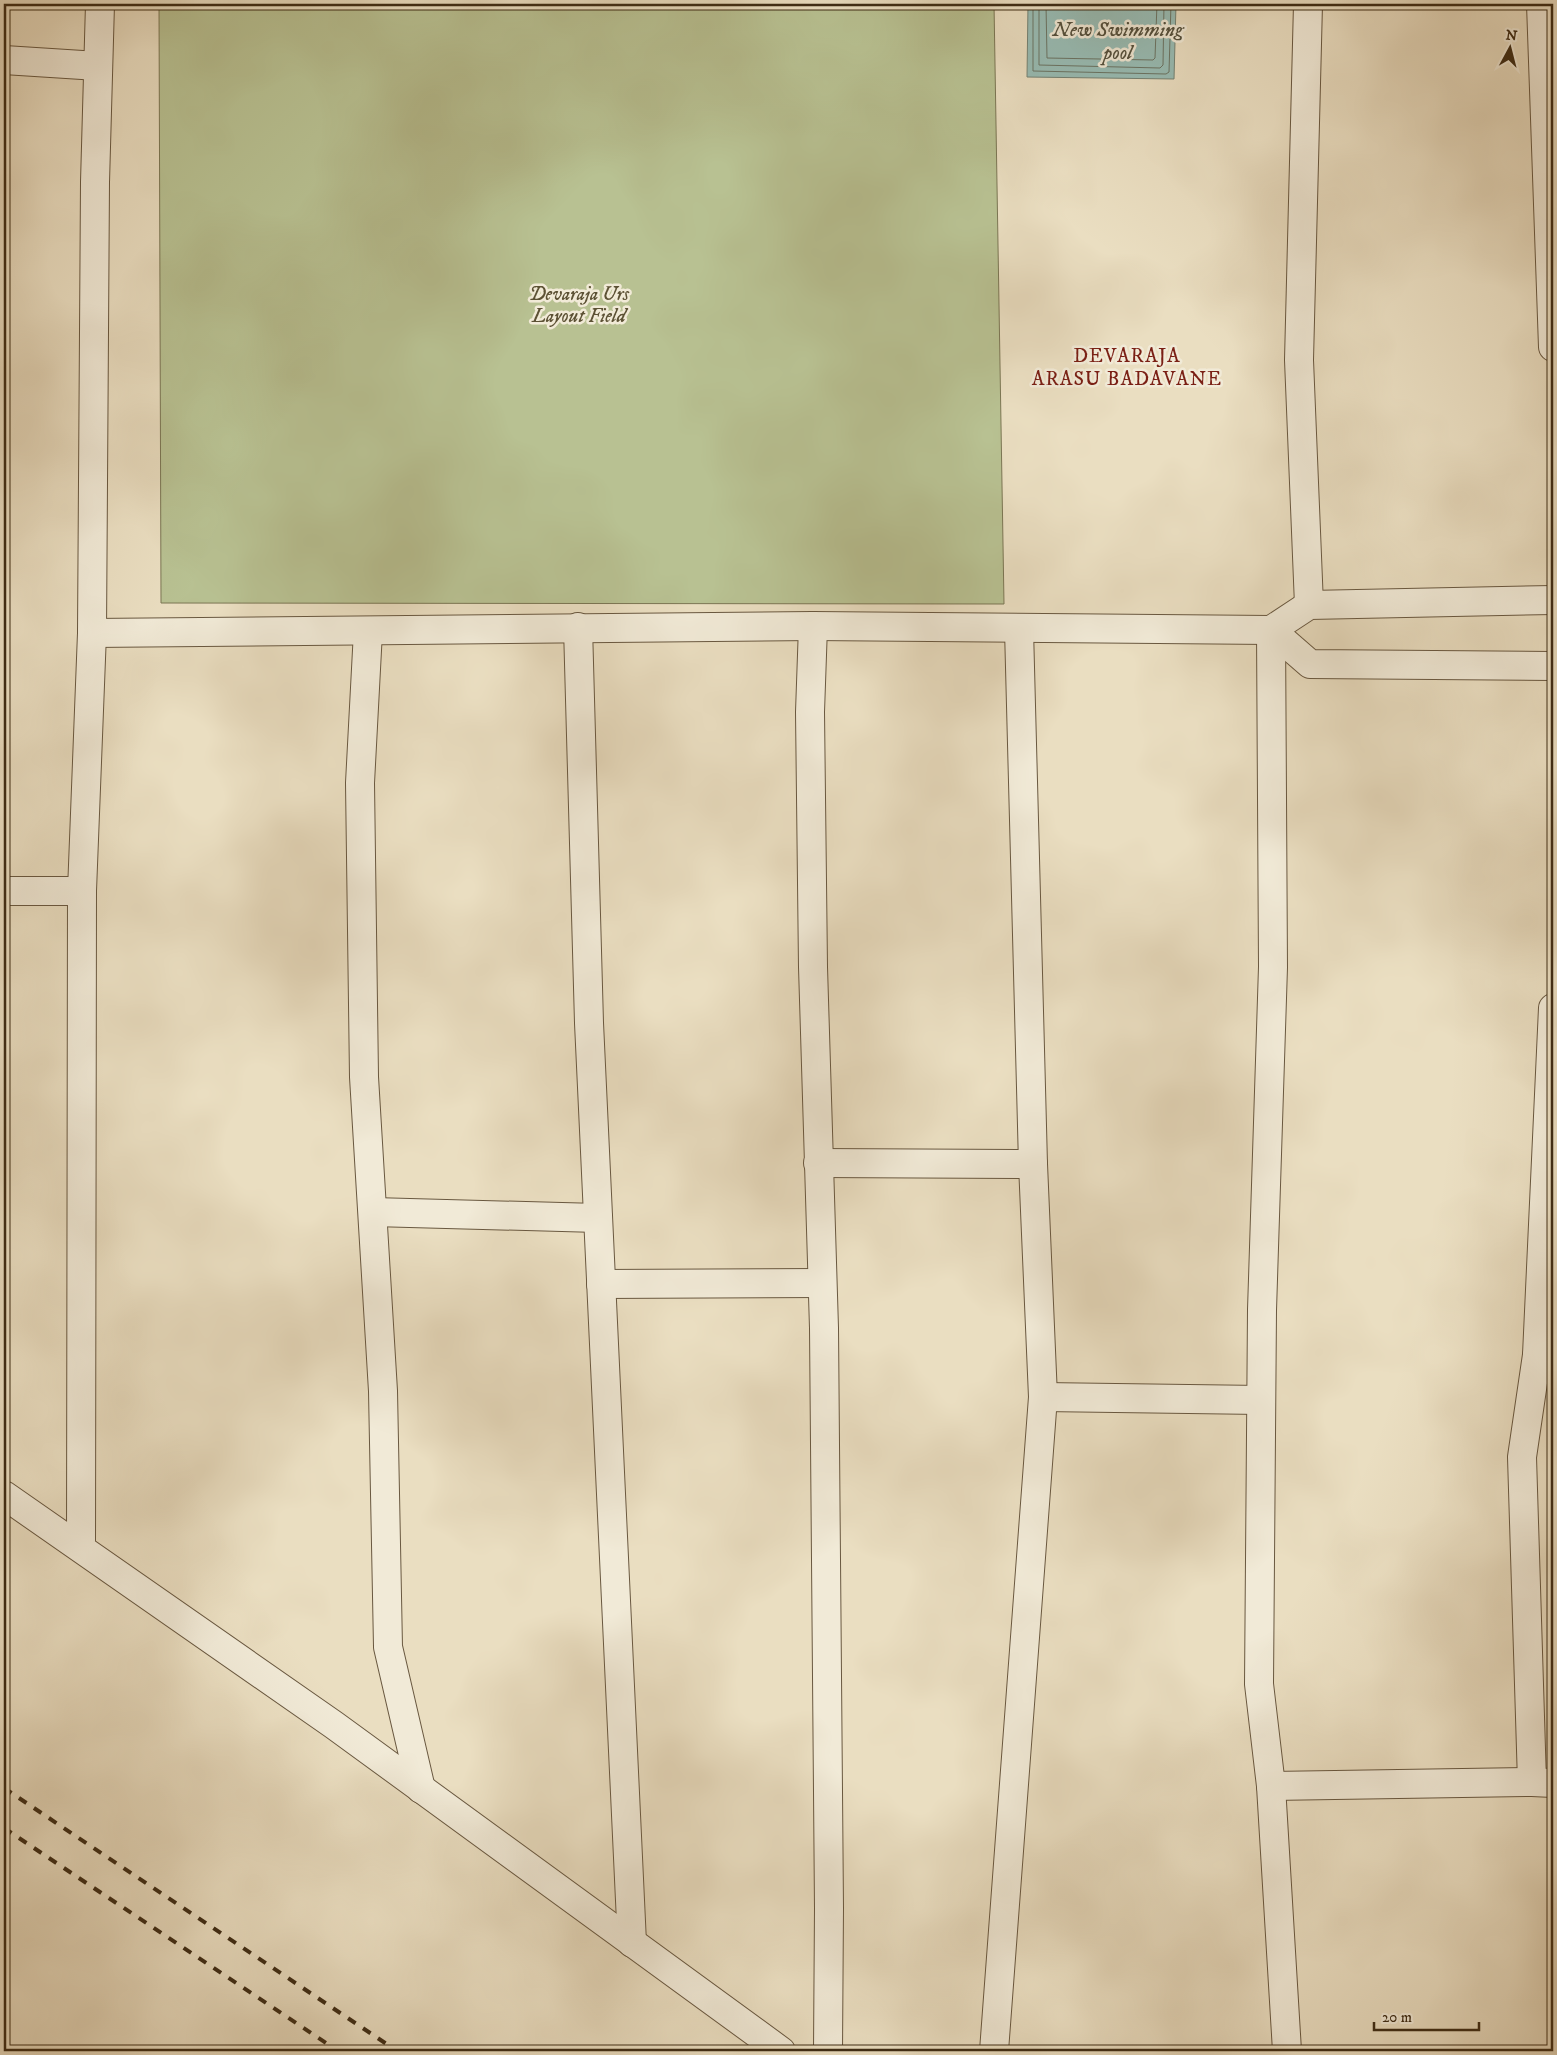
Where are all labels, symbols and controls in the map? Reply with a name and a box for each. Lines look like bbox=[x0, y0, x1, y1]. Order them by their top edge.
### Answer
water label: New Swimming pool bbox=[1052, 18, 1185, 66]
north arrow bbox=[1484, 22, 1534, 72]
text: N bbox=[1505, 26, 1519, 46]
park label: Devaraja Urs Layout Field bbox=[529, 283, 630, 328]
district label: DEVARAJA ARASU BADAVANE bbox=[1032, 344, 1222, 392]
scale bar bbox=[1374, 2000, 1480, 2032]
text: 20 m bbox=[1382, 2008, 1412, 2027]

